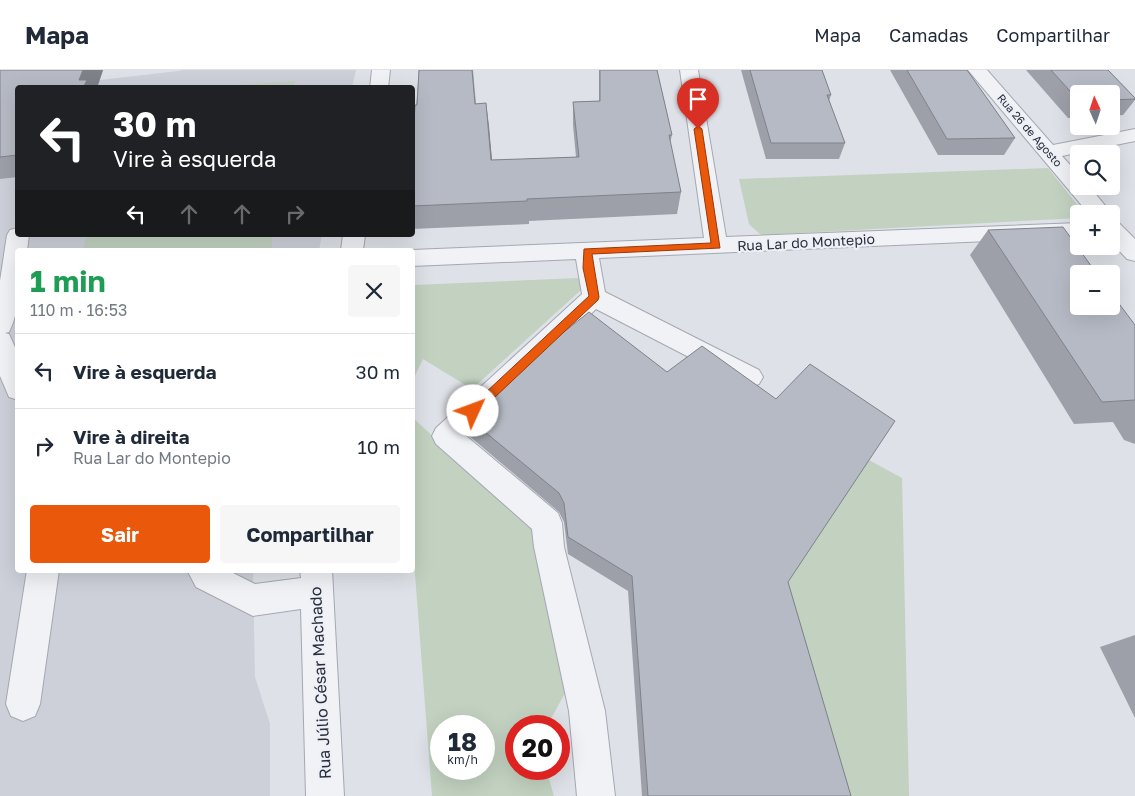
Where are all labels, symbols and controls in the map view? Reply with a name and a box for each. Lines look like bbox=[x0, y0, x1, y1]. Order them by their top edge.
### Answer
text: Mapa bbox=[25, 20, 89, 49]
text: Mapa bbox=[814, 24, 861, 46]
text: Camadas bbox=[889, 24, 968, 46]
text: Compartilhar bbox=[996, 24, 1110, 46]
pin bbox=[677, 78, 719, 129]
icon: arrive bbox=[684, 85, 712, 113]
north arrow bbox=[1070, 85, 1120, 135]
map controls bbox=[1070, 85, 1120, 315]
street label: Rua 26 de Agosto bbox=[995, 91, 1065, 169]
text: 30 m bbox=[113, 103, 196, 145]
icon: left bbox=[30, 105, 95, 170]
text: Vire à esquerda bbox=[113, 145, 277, 172]
button: search bbox=[1070, 145, 1120, 195]
icon: left bbox=[122, 200, 150, 228]
icon: ahead bbox=[175, 200, 203, 228]
icon: ahead bbox=[228, 200, 256, 228]
icon: right bbox=[281, 200, 309, 228]
button: + bbox=[1070, 205, 1120, 255]
street label: Rua Lar do Montepio bbox=[737, 230, 875, 254]
text: 1 min bbox=[30, 263, 106, 299]
button: close bbox=[348, 265, 400, 317]
button: − bbox=[1070, 265, 1120, 315]
text: 110 m · 16:53 bbox=[30, 300, 127, 320]
icon: left bbox=[30, 357, 58, 385]
text: Vire à esquerda bbox=[73, 360, 216, 383]
text: 30 m bbox=[356, 360, 400, 383]
position arrow bbox=[446, 384, 498, 436]
text: Vire à direita bbox=[73, 425, 190, 448]
icon: right bbox=[30, 432, 58, 460]
text: 10 m bbox=[357, 435, 400, 458]
text: Rua Lar do Montepio bbox=[73, 448, 231, 468]
button: Sair bbox=[30, 505, 210, 563]
button: Compartilhar bbox=[220, 505, 400, 563]
street label: Rua Júlio César Machado bbox=[305, 586, 335, 780]
speed limit sign: 20 bbox=[505, 715, 570, 780]
text: 18 bbox=[448, 726, 477, 757]
text: km/h bbox=[447, 752, 478, 767]

